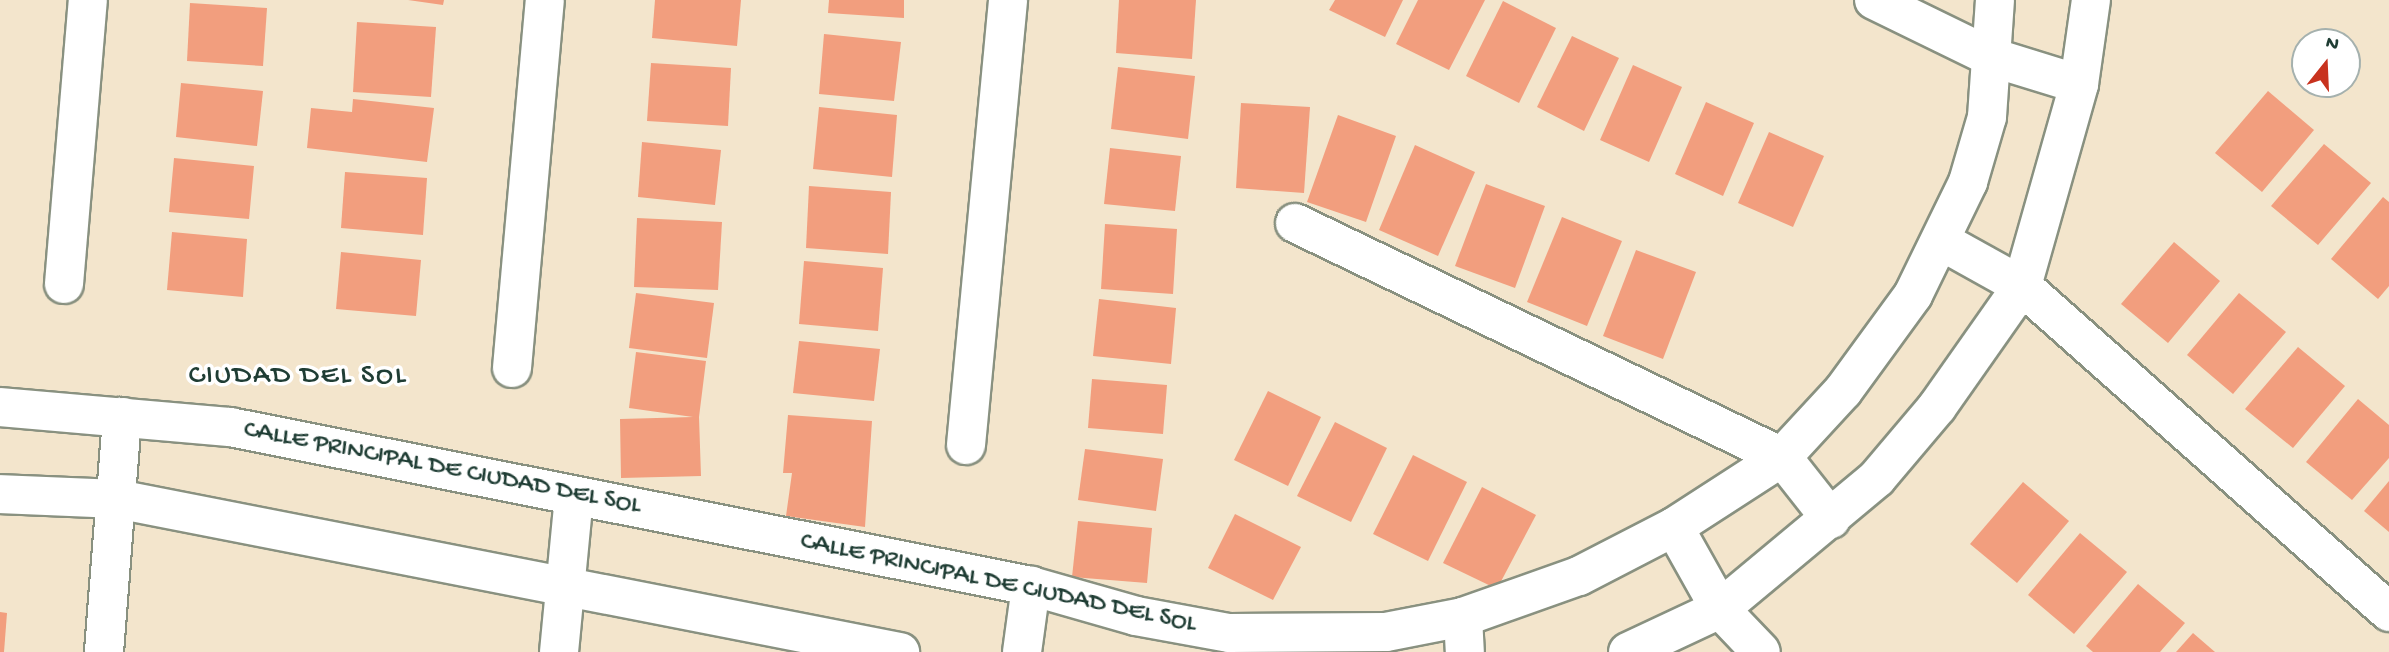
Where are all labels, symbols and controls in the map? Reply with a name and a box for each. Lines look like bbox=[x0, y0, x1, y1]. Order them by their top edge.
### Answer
north arrow bbox=[2291, 28, 2361, 98]
text: N bbox=[2323, 32, 2341, 57]
district label: CIUDAD DEL SOL bbox=[191, 360, 405, 394]
street label: CALLE PRINCIPAL DE CIUDAD DEL SOL bbox=[241, 415, 643, 523]
street label: CALLE PRINCIPAL DE CIUDAD DEL SOL bbox=[797, 527, 1199, 641]

